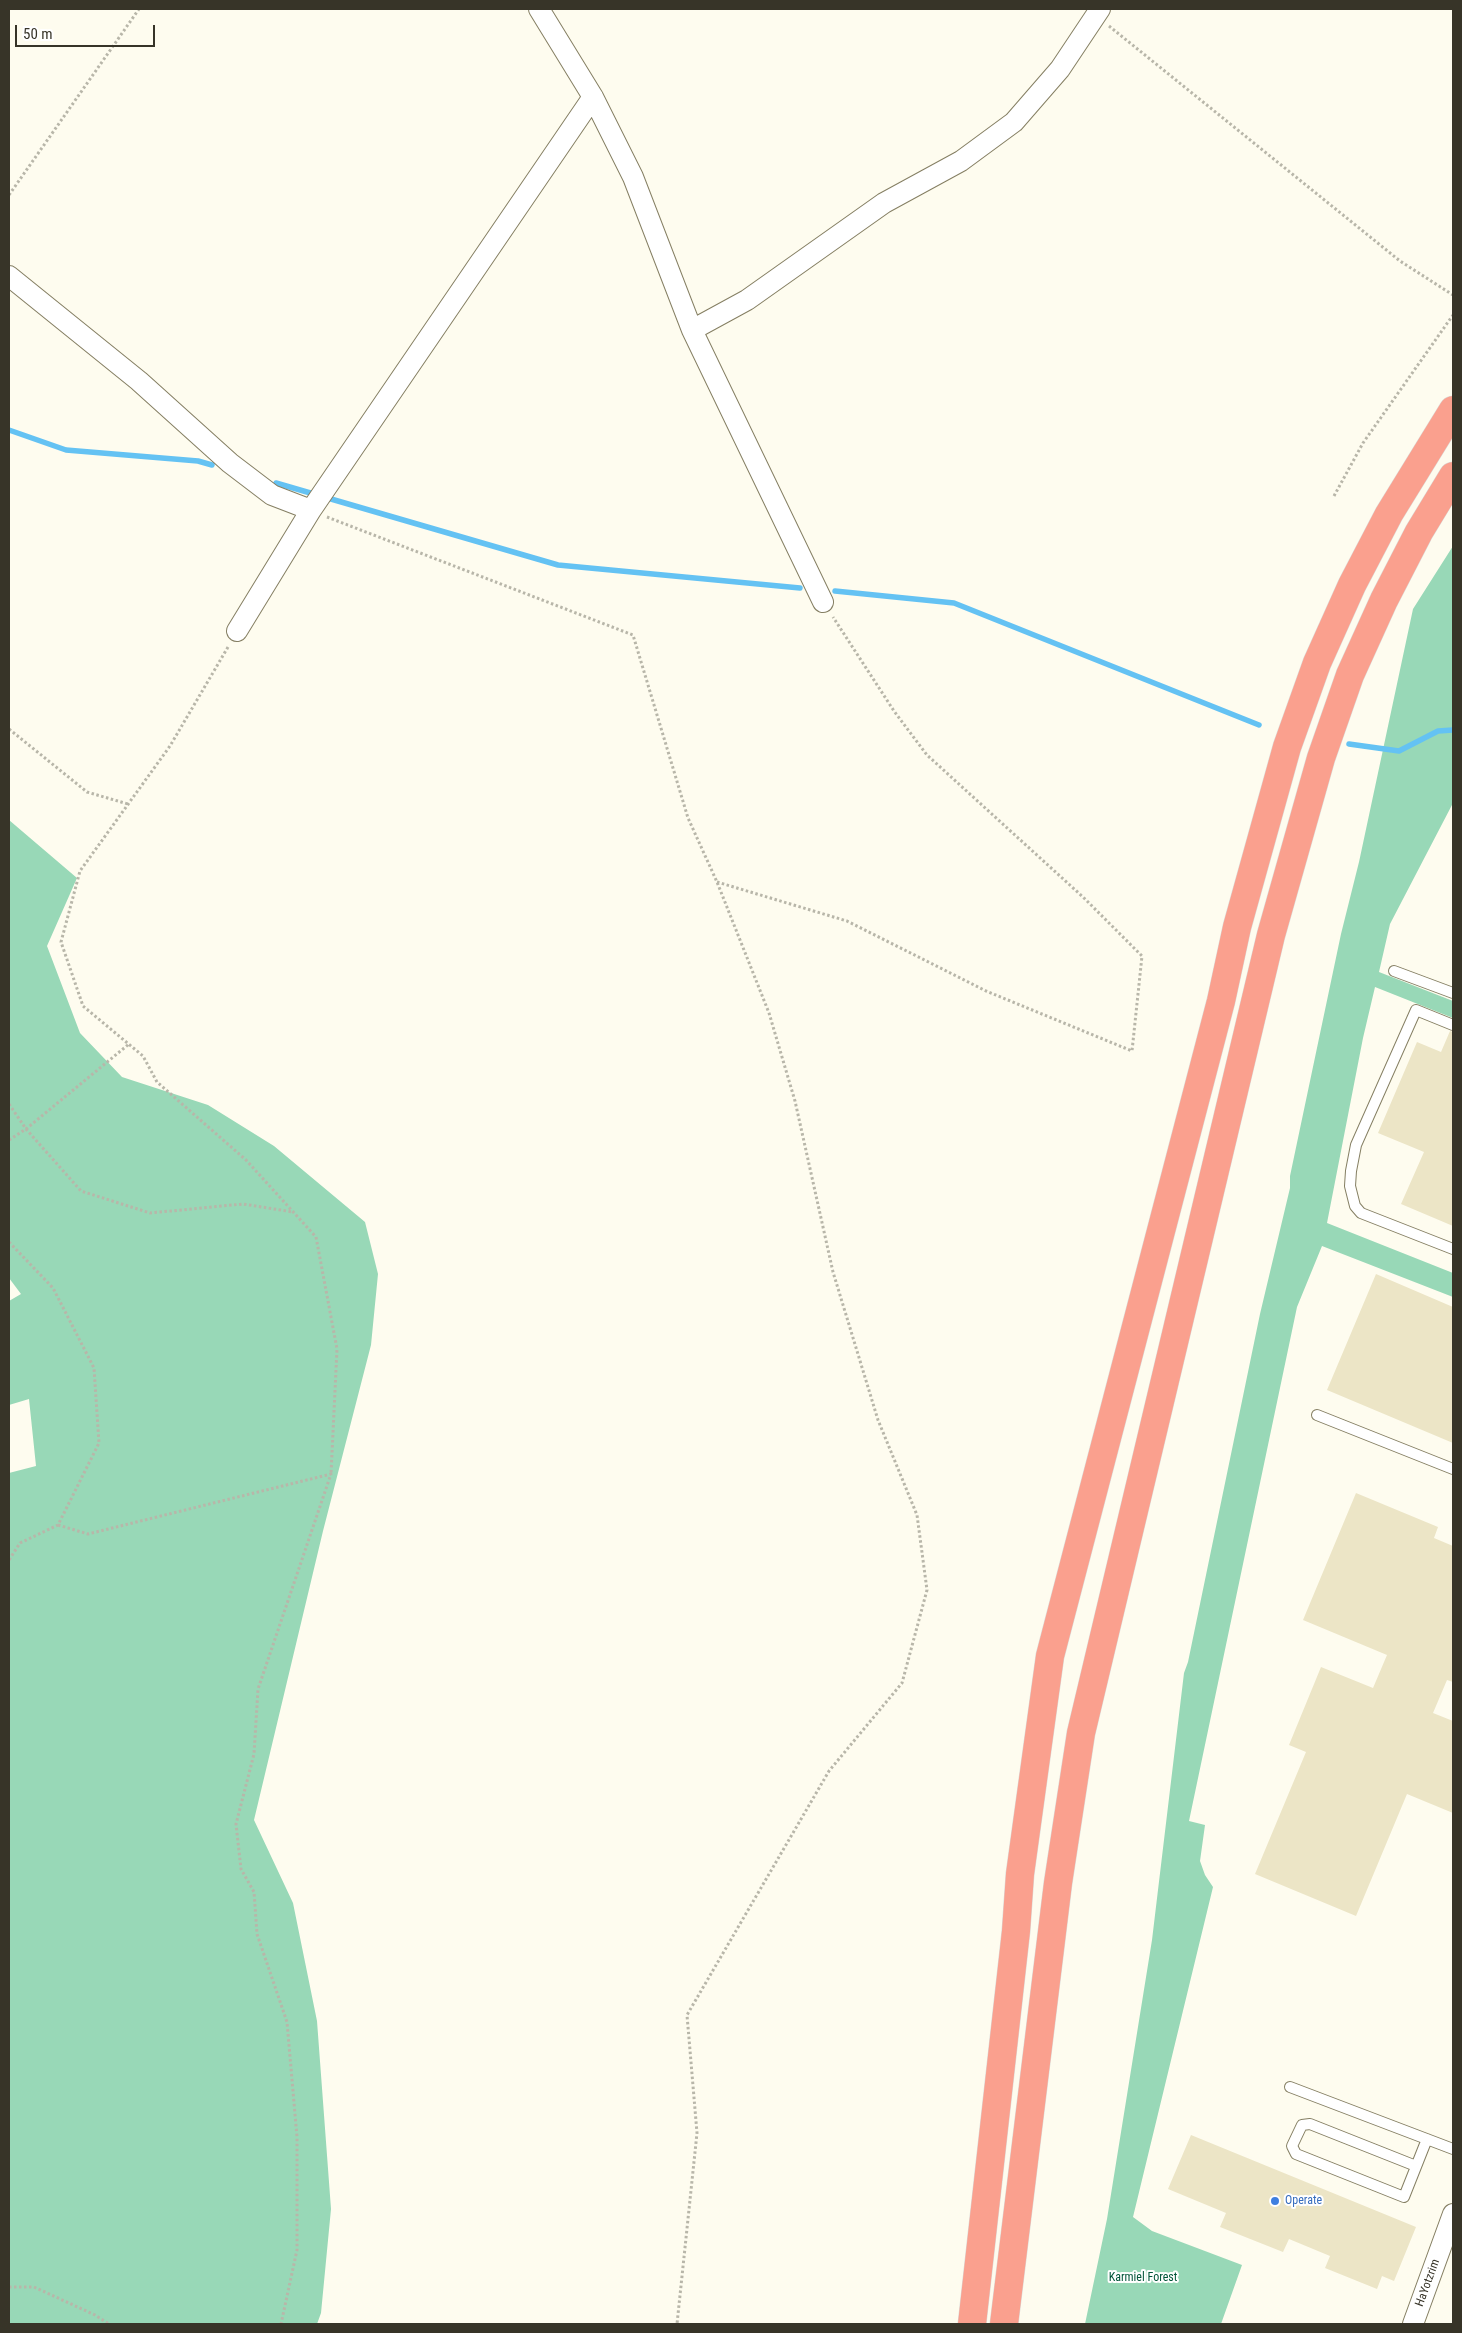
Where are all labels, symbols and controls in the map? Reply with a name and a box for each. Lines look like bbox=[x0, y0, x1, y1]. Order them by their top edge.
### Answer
scale bar bbox=[18, 15, 158, 47]
text: 50 m bbox=[23, 25, 53, 43]
place label: Operate bbox=[1285, 2194, 1322, 2208]
marker: Operate bbox=[1269, 2195, 1281, 2207]
street label: HaYotzrim bbox=[1413, 2257, 1443, 2309]
park label: Karmiel Forest bbox=[1109, 2271, 1177, 2285]

